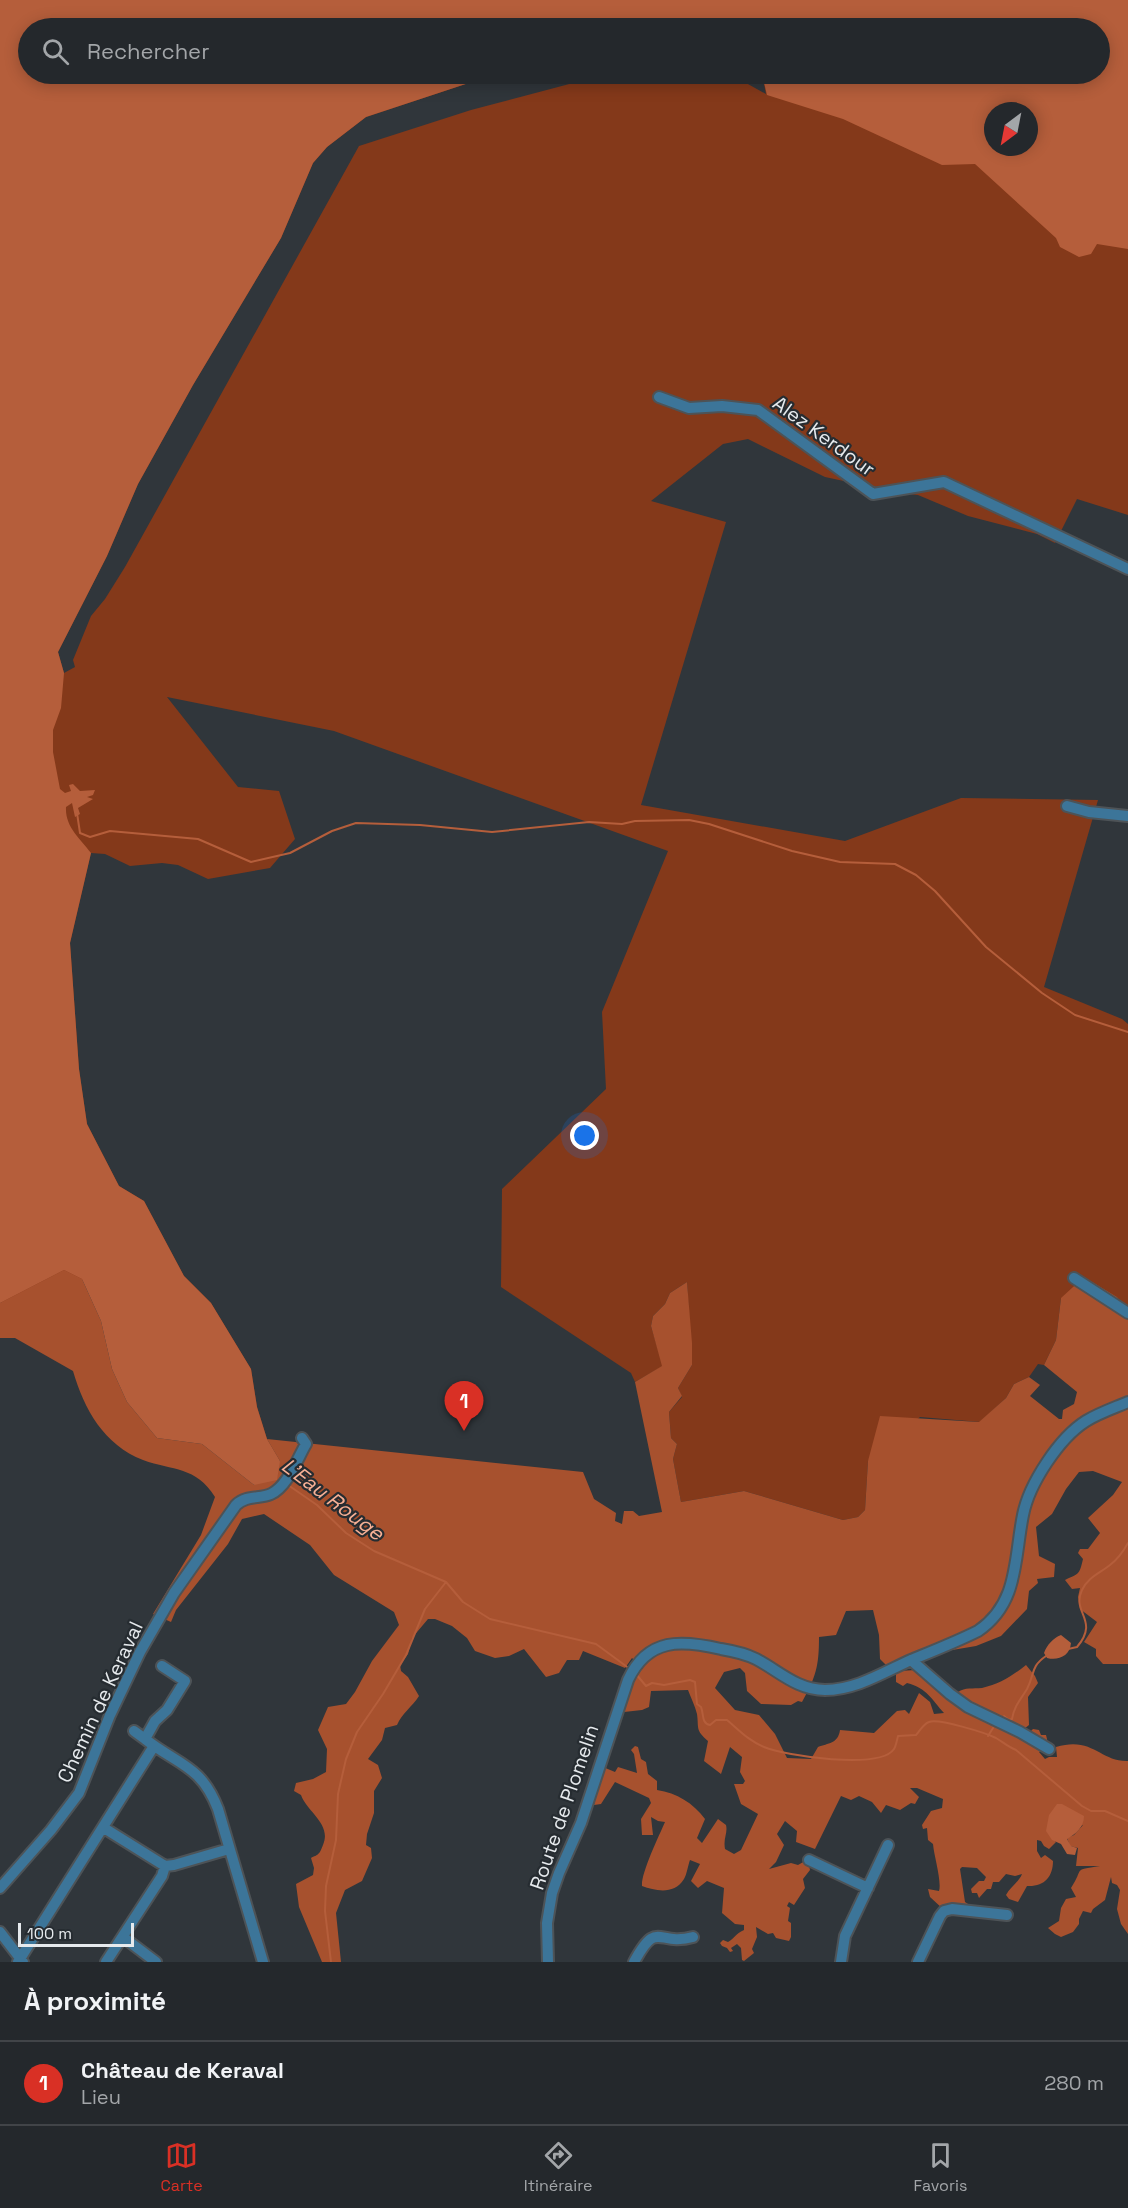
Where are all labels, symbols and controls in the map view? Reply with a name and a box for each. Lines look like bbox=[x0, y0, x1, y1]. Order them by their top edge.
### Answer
search box bbox=[18, 18, 1110, 84]
icon: search bbox=[39, 35, 72, 68]
text: Rechercher bbox=[87, 37, 209, 65]
north arrow bbox=[984, 102, 1038, 156]
street label: Alez Kerdour bbox=[768, 390, 880, 482]
your location bbox=[570, 1121, 599, 1150]
pin: 1 bbox=[444, 1382, 484, 1431]
water label: L'Eau Rouge bbox=[276, 1452, 391, 1547]
street label: Chemin de Keraval bbox=[51, 1617, 149, 1787]
street label: Route de Plomelin bbox=[524, 1721, 604, 1893]
scale bar bbox=[18, 1920, 134, 1948]
text: 100 m bbox=[27, 1923, 72, 1944]
text: À proximité bbox=[24, 1984, 166, 2018]
text: Château de Keraval bbox=[81, 2056, 284, 2084]
text: 1 bbox=[39, 2070, 48, 2096]
text: 280 m bbox=[1044, 2070, 1104, 2096]
text: Lieu bbox=[81, 2084, 121, 2110]
tab: Carte bbox=[161, 2139, 203, 2196]
tab: Itinéraire bbox=[524, 2139, 592, 2196]
tab: Favoris bbox=[914, 2139, 967, 2196]

